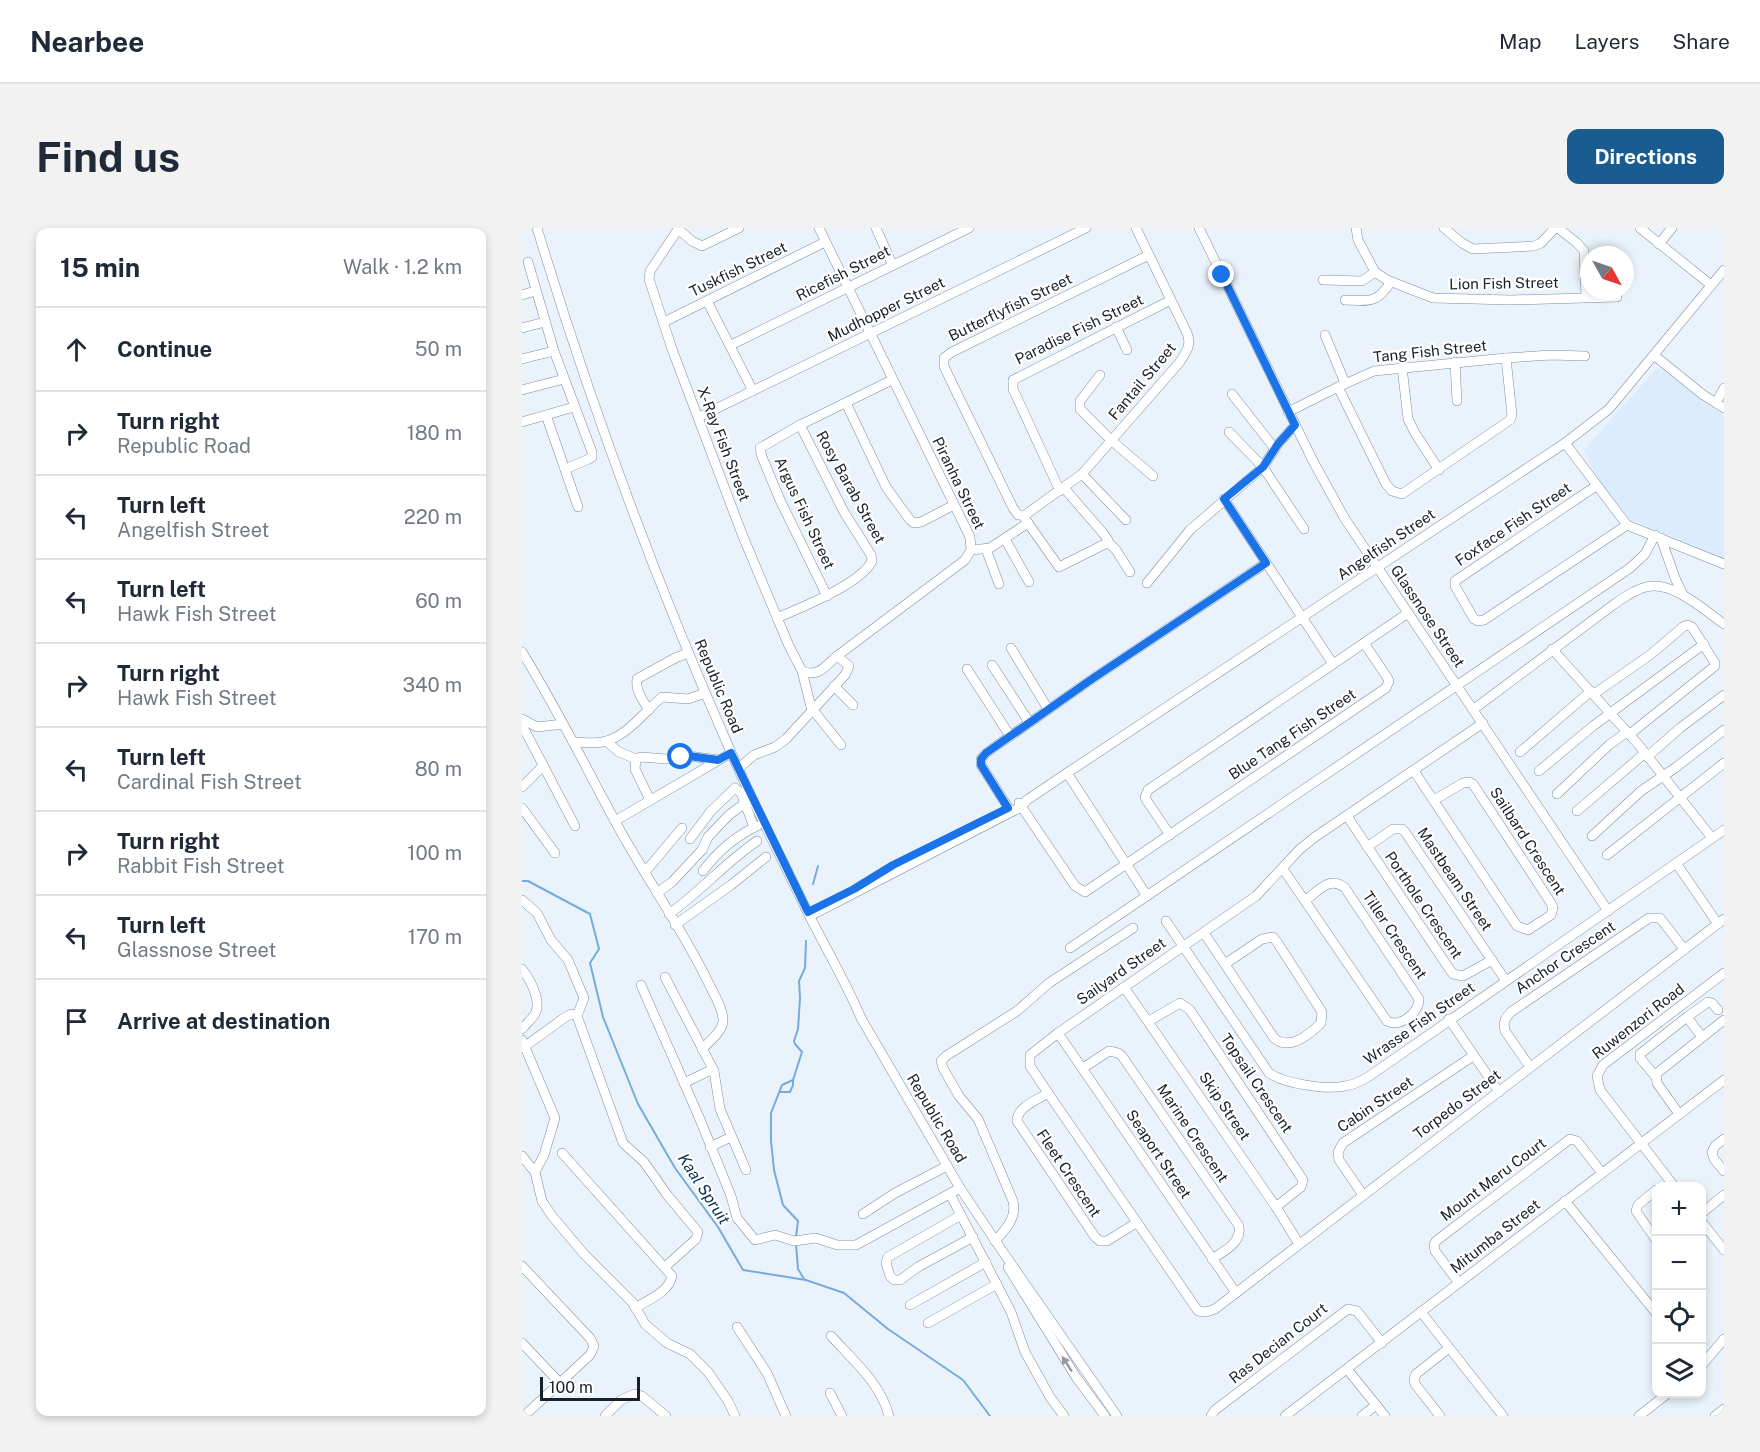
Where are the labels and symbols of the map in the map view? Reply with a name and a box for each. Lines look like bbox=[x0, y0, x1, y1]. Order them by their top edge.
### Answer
street label: Tuskfish Street bbox=[687, 238, 789, 300]
street label: Ricefish Street bbox=[793, 242, 893, 304]
north arrow bbox=[1580, 246, 1634, 300]
route end bbox=[1208, 261, 1234, 287]
street label: Butterflyfish Street bbox=[945, 270, 1075, 344]
street label: Mudhopper Street bbox=[825, 273, 947, 345]
street label: Lion Fish Street bbox=[1449, 274, 1559, 292]
street label: Paradise Fish Street bbox=[1012, 291, 1146, 367]
street label: Tang Fish Street bbox=[1372, 337, 1488, 365]
street label: Fantail Street bbox=[1105, 339, 1179, 423]
street label: X-Ray Fish Street bbox=[694, 384, 754, 504]
street label: Rosy Barab Street bbox=[813, 428, 889, 546]
street label: Piranha Street bbox=[929, 434, 989, 532]
street label: Argus Fish Street bbox=[772, 454, 838, 572]
street label: Foxface Fish Street bbox=[1452, 479, 1574, 569]
street label: Angelfish Street bbox=[1334, 505, 1438, 583]
street label: Glassnose Street bbox=[1388, 562, 1469, 670]
street label: Republic Road bbox=[692, 636, 746, 736]
street label: Blue Tang Fish Street bbox=[1225, 685, 1359, 783]
route start bbox=[667, 743, 693, 769]
street label: Sailbard Crescent bbox=[1487, 784, 1569, 898]
street label: Mastbeam Street bbox=[1414, 824, 1496, 934]
street label: Porthole Crescent bbox=[1382, 848, 1466, 962]
street label: Tiller Crescent bbox=[1359, 888, 1431, 982]
street label: Anchor Crescent bbox=[1512, 917, 1618, 997]
street label: Sailyard Street bbox=[1073, 934, 1169, 1008]
street label: Wrasse Fish Street bbox=[1360, 978, 1478, 1068]
street label: Ruwenzori Road bbox=[1589, 980, 1687, 1062]
street label: Topsail Crescent bbox=[1218, 1030, 1297, 1136]
street label: Torpedo Street bbox=[1410, 1066, 1504, 1142]
street label: Skip Street bbox=[1196, 1069, 1254, 1143]
street label: Republic Road bbox=[904, 1071, 970, 1165]
street label: Cabin Street bbox=[1334, 1072, 1416, 1135]
street label: Marine Crescent bbox=[1154, 1081, 1232, 1185]
street label: Seaport Street bbox=[1123, 1107, 1195, 1202]
street label: Fleet Crescent bbox=[1033, 1126, 1105, 1220]
street label: Mount Meru Court bbox=[1437, 1134, 1549, 1224]
water label: Kaal Spruit bbox=[674, 1150, 734, 1228]
street label: Mitumba Street bbox=[1447, 1196, 1543, 1276]
street label: Ras Decian Court bbox=[1226, 1299, 1331, 1387]
one-way arrow bbox=[1062, 1355, 1073, 1372]
scale bar bbox=[540, 1374, 640, 1402]

